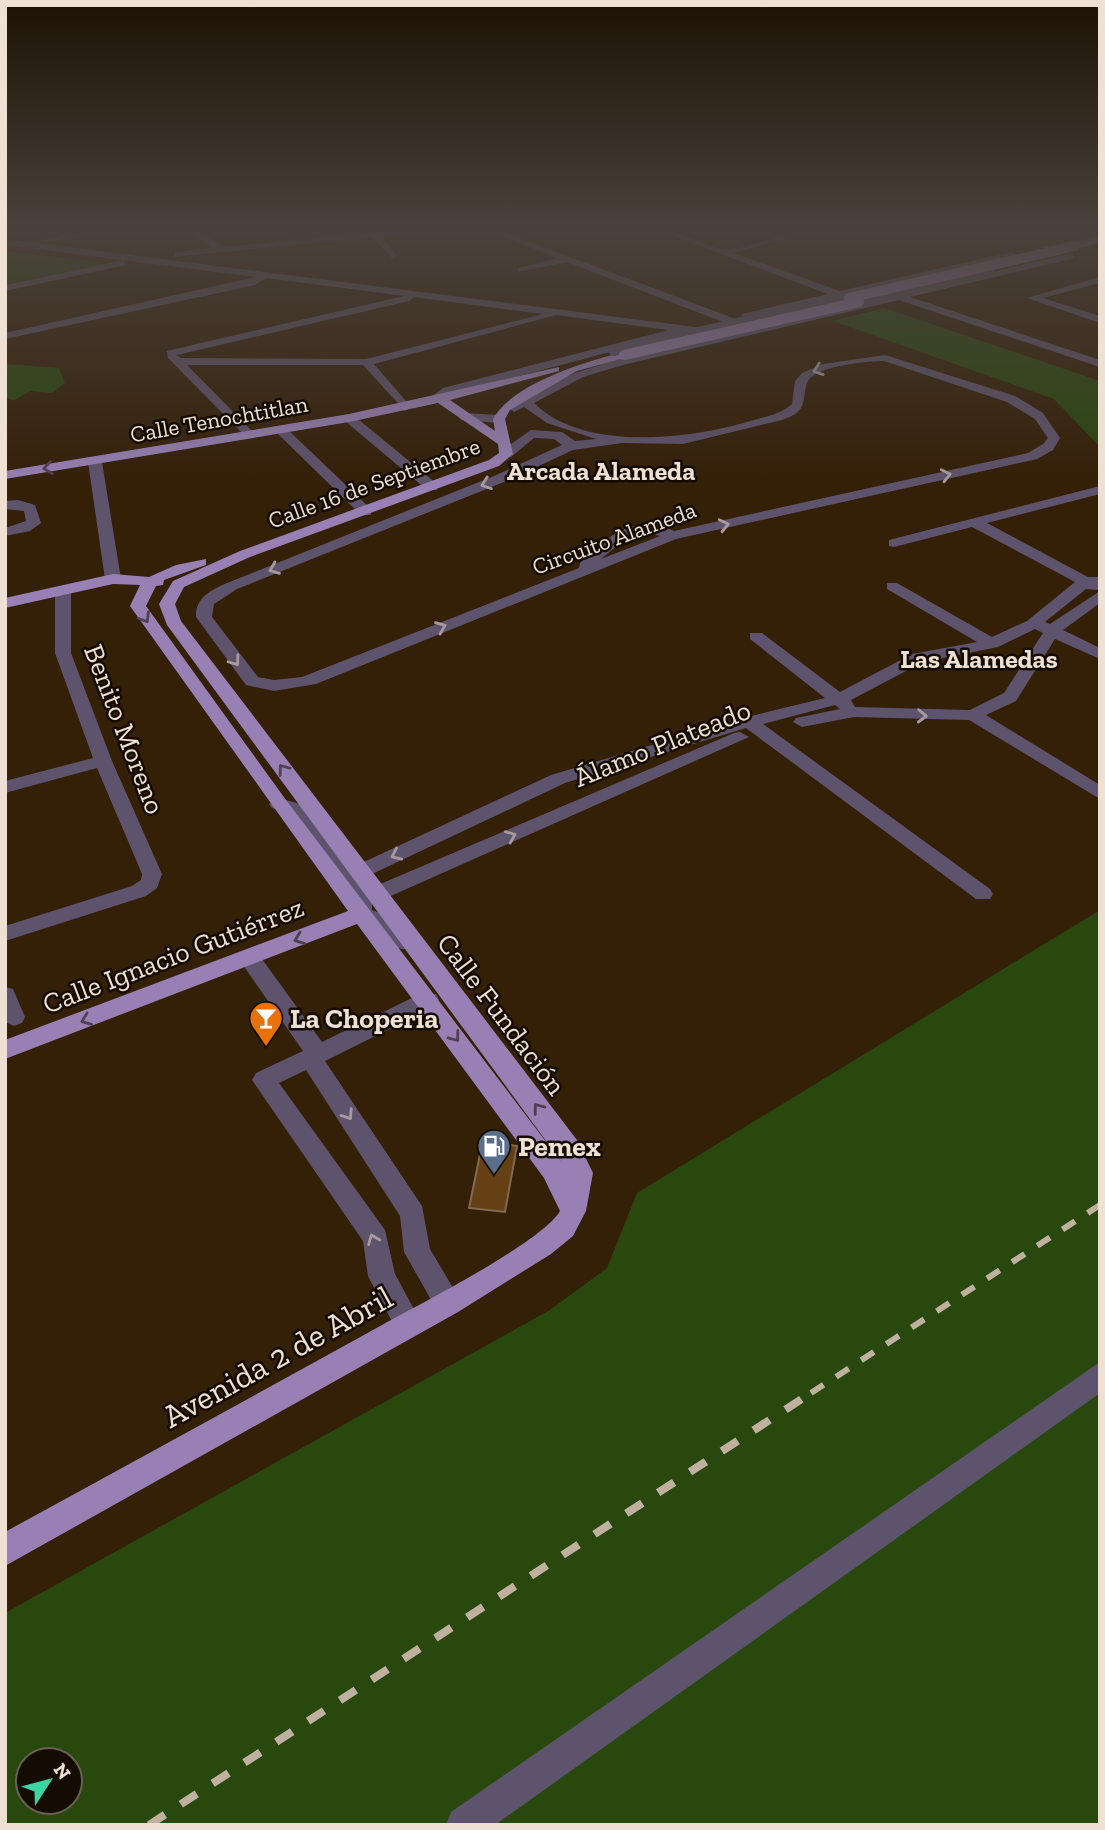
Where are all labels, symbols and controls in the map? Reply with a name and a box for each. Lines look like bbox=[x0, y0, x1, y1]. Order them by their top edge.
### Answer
one-way arrow bbox=[812, 362, 825, 376]
street label: Calle Tenochtitlan bbox=[128, 390, 310, 448]
street label: Calle 16 de Septiembre bbox=[264, 432, 484, 534]
district label: Arcada Alameda bbox=[507, 455, 695, 487]
one-way arrow bbox=[42, 461, 54, 476]
one-way arrow bbox=[940, 469, 952, 483]
one-way arrow bbox=[480, 476, 492, 490]
street label: Circuito Alameda bbox=[528, 495, 700, 581]
one-way arrow bbox=[718, 518, 730, 533]
one-way arrow bbox=[269, 560, 281, 574]
one-way arrow bbox=[137, 610, 150, 623]
one-way arrow bbox=[435, 622, 447, 636]
street label: Benito Moreno bbox=[77, 640, 172, 819]
district label: Las Alamedas bbox=[900, 643, 1058, 675]
one-way arrow bbox=[226, 653, 239, 666]
street label: Álamo Plateado bbox=[569, 693, 755, 794]
one-way arrow bbox=[917, 708, 928, 723]
one-way arrow bbox=[279, 765, 291, 777]
one-way arrow bbox=[505, 831, 517, 845]
one-way arrow bbox=[391, 847, 403, 861]
street label: Calle Ignacio Gutiérrez bbox=[38, 890, 308, 1020]
street label: Calle Fundación bbox=[430, 927, 573, 1101]
one-way arrow bbox=[293, 931, 305, 945]
bar icon: La Choperia bbox=[247, 999, 285, 1048]
place label: La Choperia bbox=[290, 1002, 438, 1035]
one-way arrow bbox=[80, 1012, 92, 1026]
one-way arrow bbox=[447, 1029, 460, 1042]
one-way arrow bbox=[533, 1103, 546, 1115]
one-way arrow bbox=[339, 1107, 352, 1120]
fuel station icon: Pemex bbox=[475, 1127, 513, 1176]
place label: Pemex bbox=[518, 1130, 601, 1163]
one-way arrow bbox=[368, 1234, 382, 1246]
street label: Avenida 2 de Abril bbox=[155, 1277, 399, 1436]
north arrow bbox=[14, 1746, 84, 1816]
text: N bbox=[49, 1759, 76, 1784]

